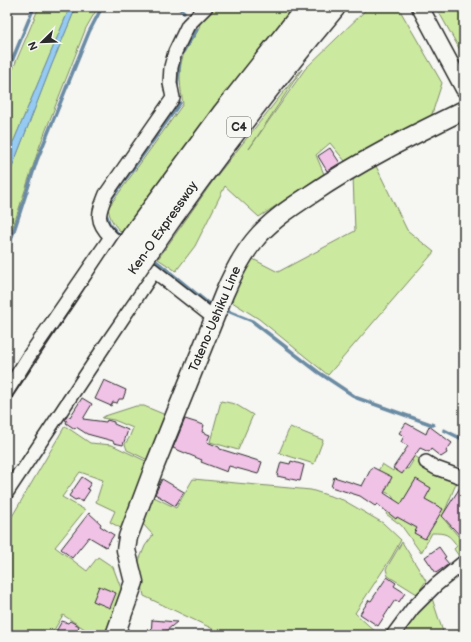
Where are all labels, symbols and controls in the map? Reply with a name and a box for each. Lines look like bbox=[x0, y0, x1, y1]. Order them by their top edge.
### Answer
north arrow bbox=[22, 22, 62, 62]
text: N bbox=[26, 39, 41, 52]
road number: C4 bbox=[227, 117, 251, 137]
street label: Ken-O Expressway bbox=[125, 178, 201, 278]
street label: Tateno-Ushiku Line bbox=[185, 263, 245, 374]

